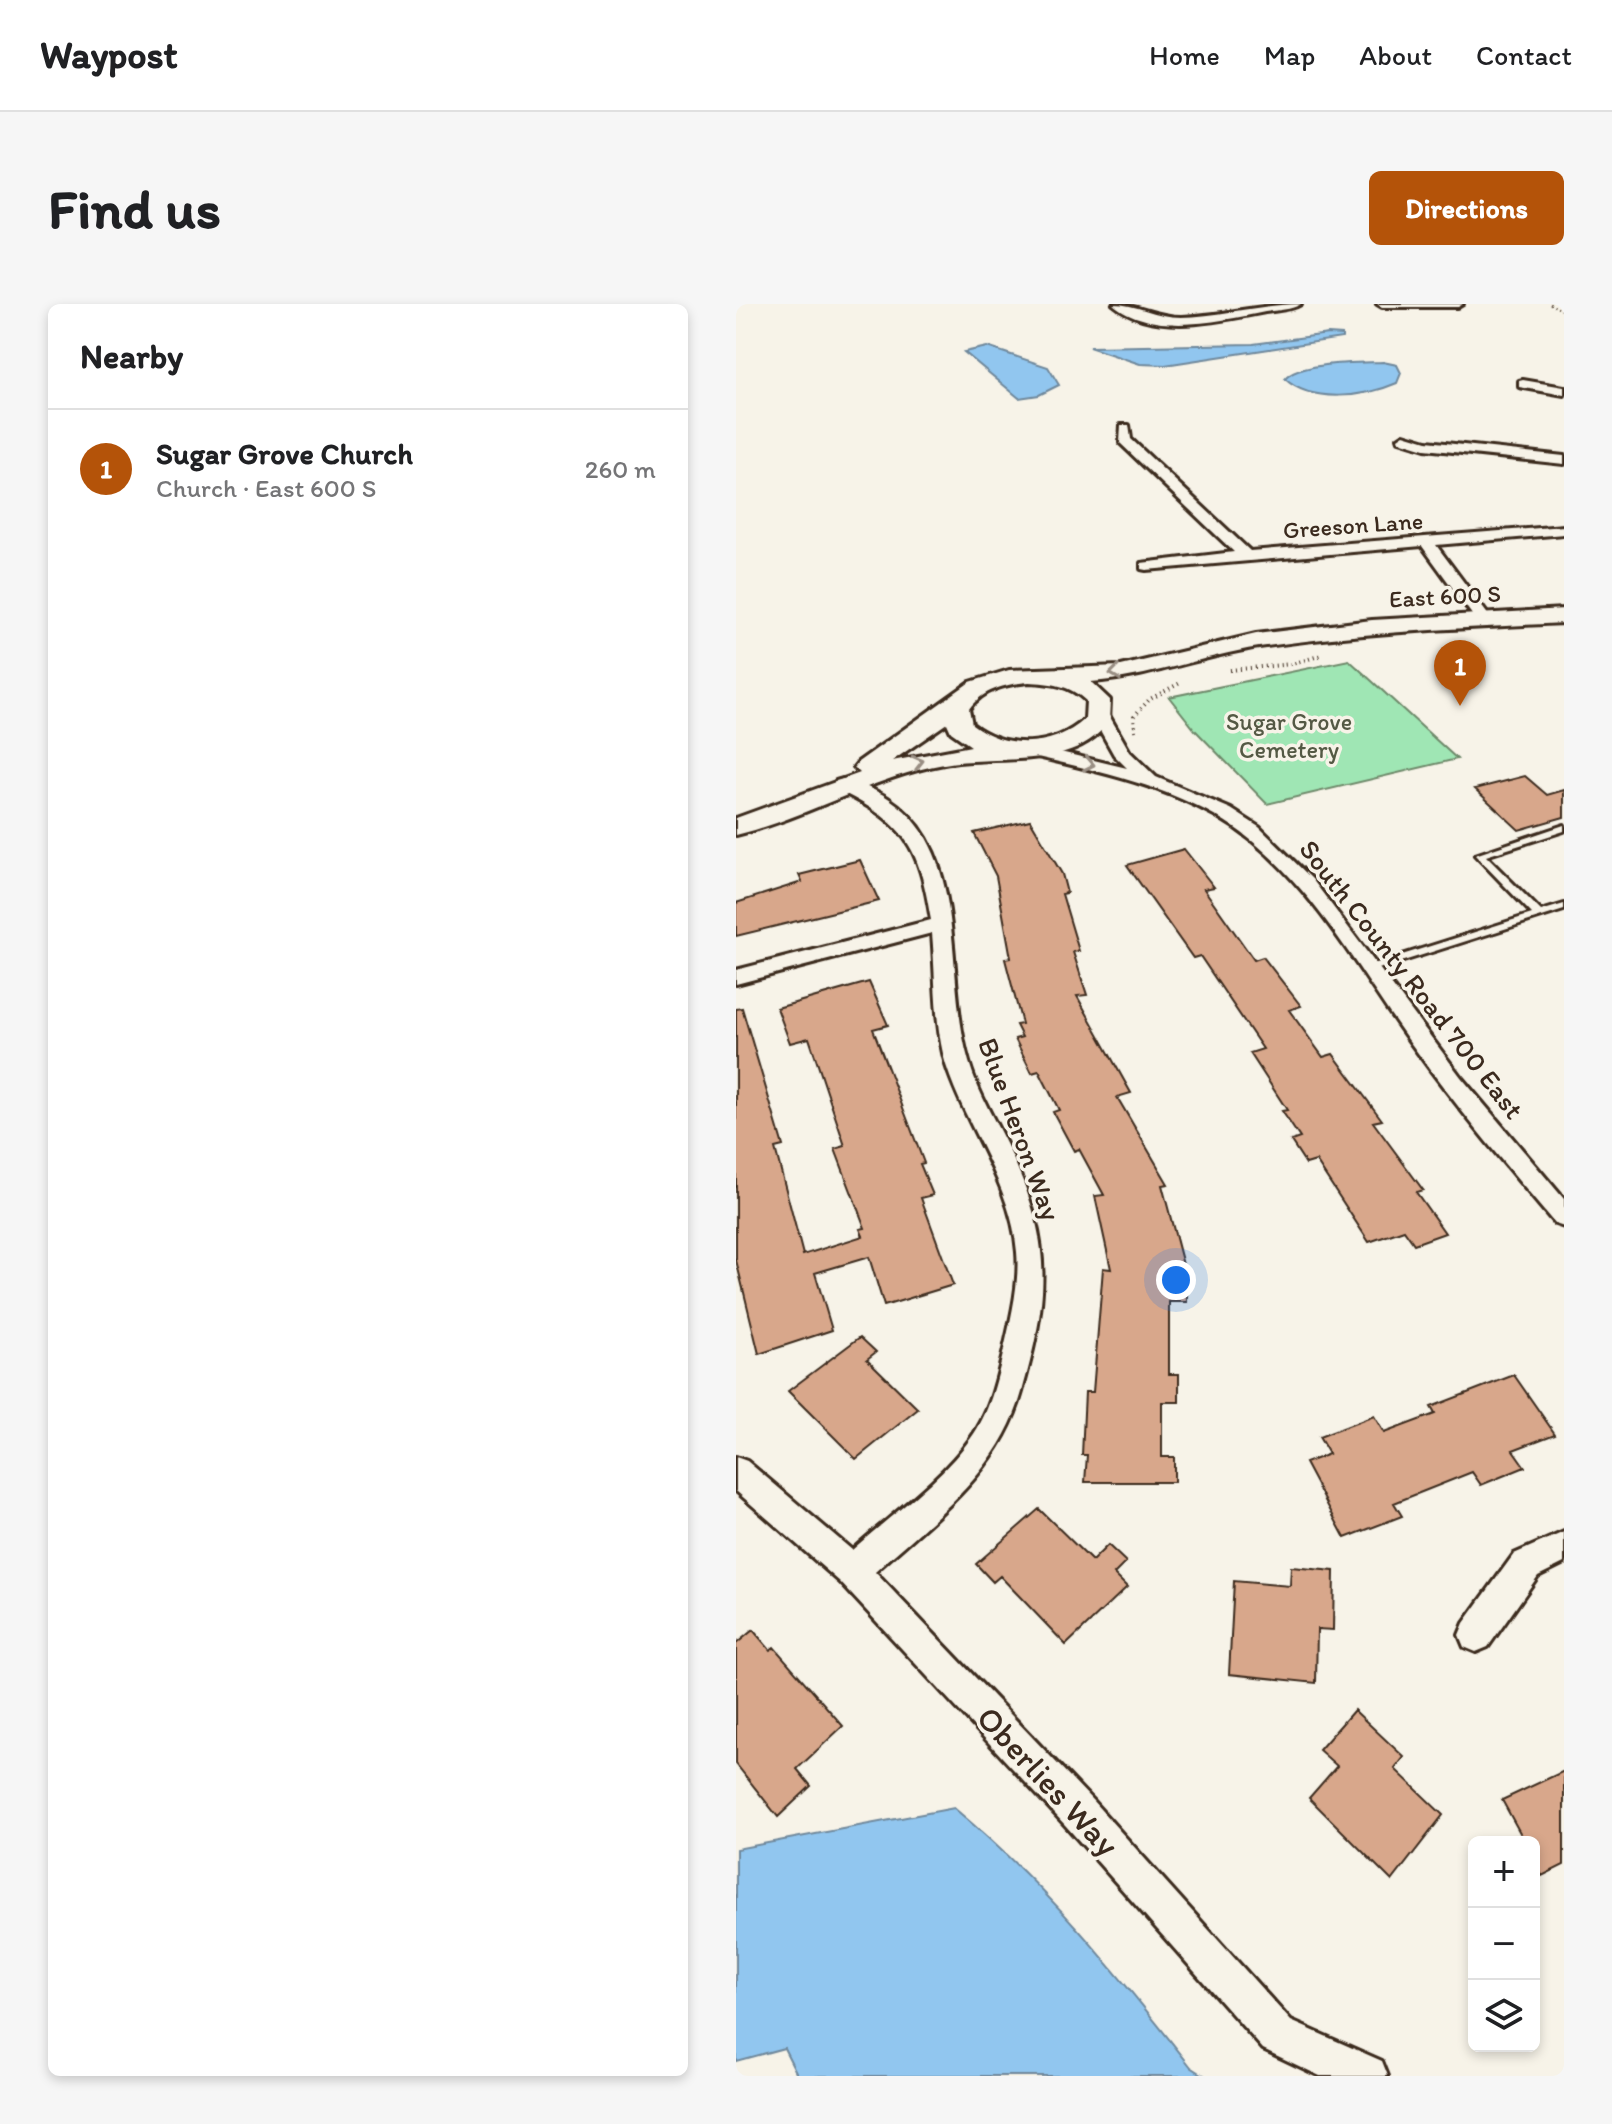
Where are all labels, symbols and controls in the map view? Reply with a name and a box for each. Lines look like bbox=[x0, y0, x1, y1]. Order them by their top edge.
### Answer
text: Waypost bbox=[40, 32, 178, 78]
text: Home bbox=[1149, 38, 1220, 72]
text: Map bbox=[1264, 38, 1315, 72]
text: About bbox=[1359, 38, 1432, 72]
text: Contact bbox=[1476, 38, 1572, 72]
button: Directions bbox=[1369, 171, 1564, 245]
text: Find us bbox=[48, 175, 221, 242]
text: Nearby bbox=[80, 336, 183, 377]
text: Sugar Grove Church bbox=[156, 435, 413, 472]
text: 1 bbox=[100, 453, 112, 485]
text: 260 m bbox=[585, 453, 656, 485]
text: Church · East 600 S bbox=[156, 472, 376, 504]
street label: Greeson Lane bbox=[1282, 506, 1424, 544]
street label: East 600 S bbox=[1388, 579, 1502, 613]
pin: 1 bbox=[1434, 640, 1486, 706]
one-way arrow bbox=[1108, 664, 1122, 681]
park label: Sugar Grove Cemetery bbox=[1226, 707, 1352, 764]
one-way arrow bbox=[911, 754, 924, 771]
one-way arrow bbox=[1081, 755, 1095, 772]
street label: South County Road 700 East bbox=[1292, 833, 1532, 1125]
street label: Blue Heron Way bbox=[971, 1033, 1069, 1225]
your location bbox=[1156, 1260, 1196, 1300]
street label: Oberlies Way bbox=[968, 1697, 1128, 1865]
map controls bbox=[1468, 1836, 1540, 2052]
button: + bbox=[1468, 1836, 1540, 1908]
button: − bbox=[1468, 1908, 1540, 1980]
button: layers bbox=[1468, 1980, 1540, 2052]

